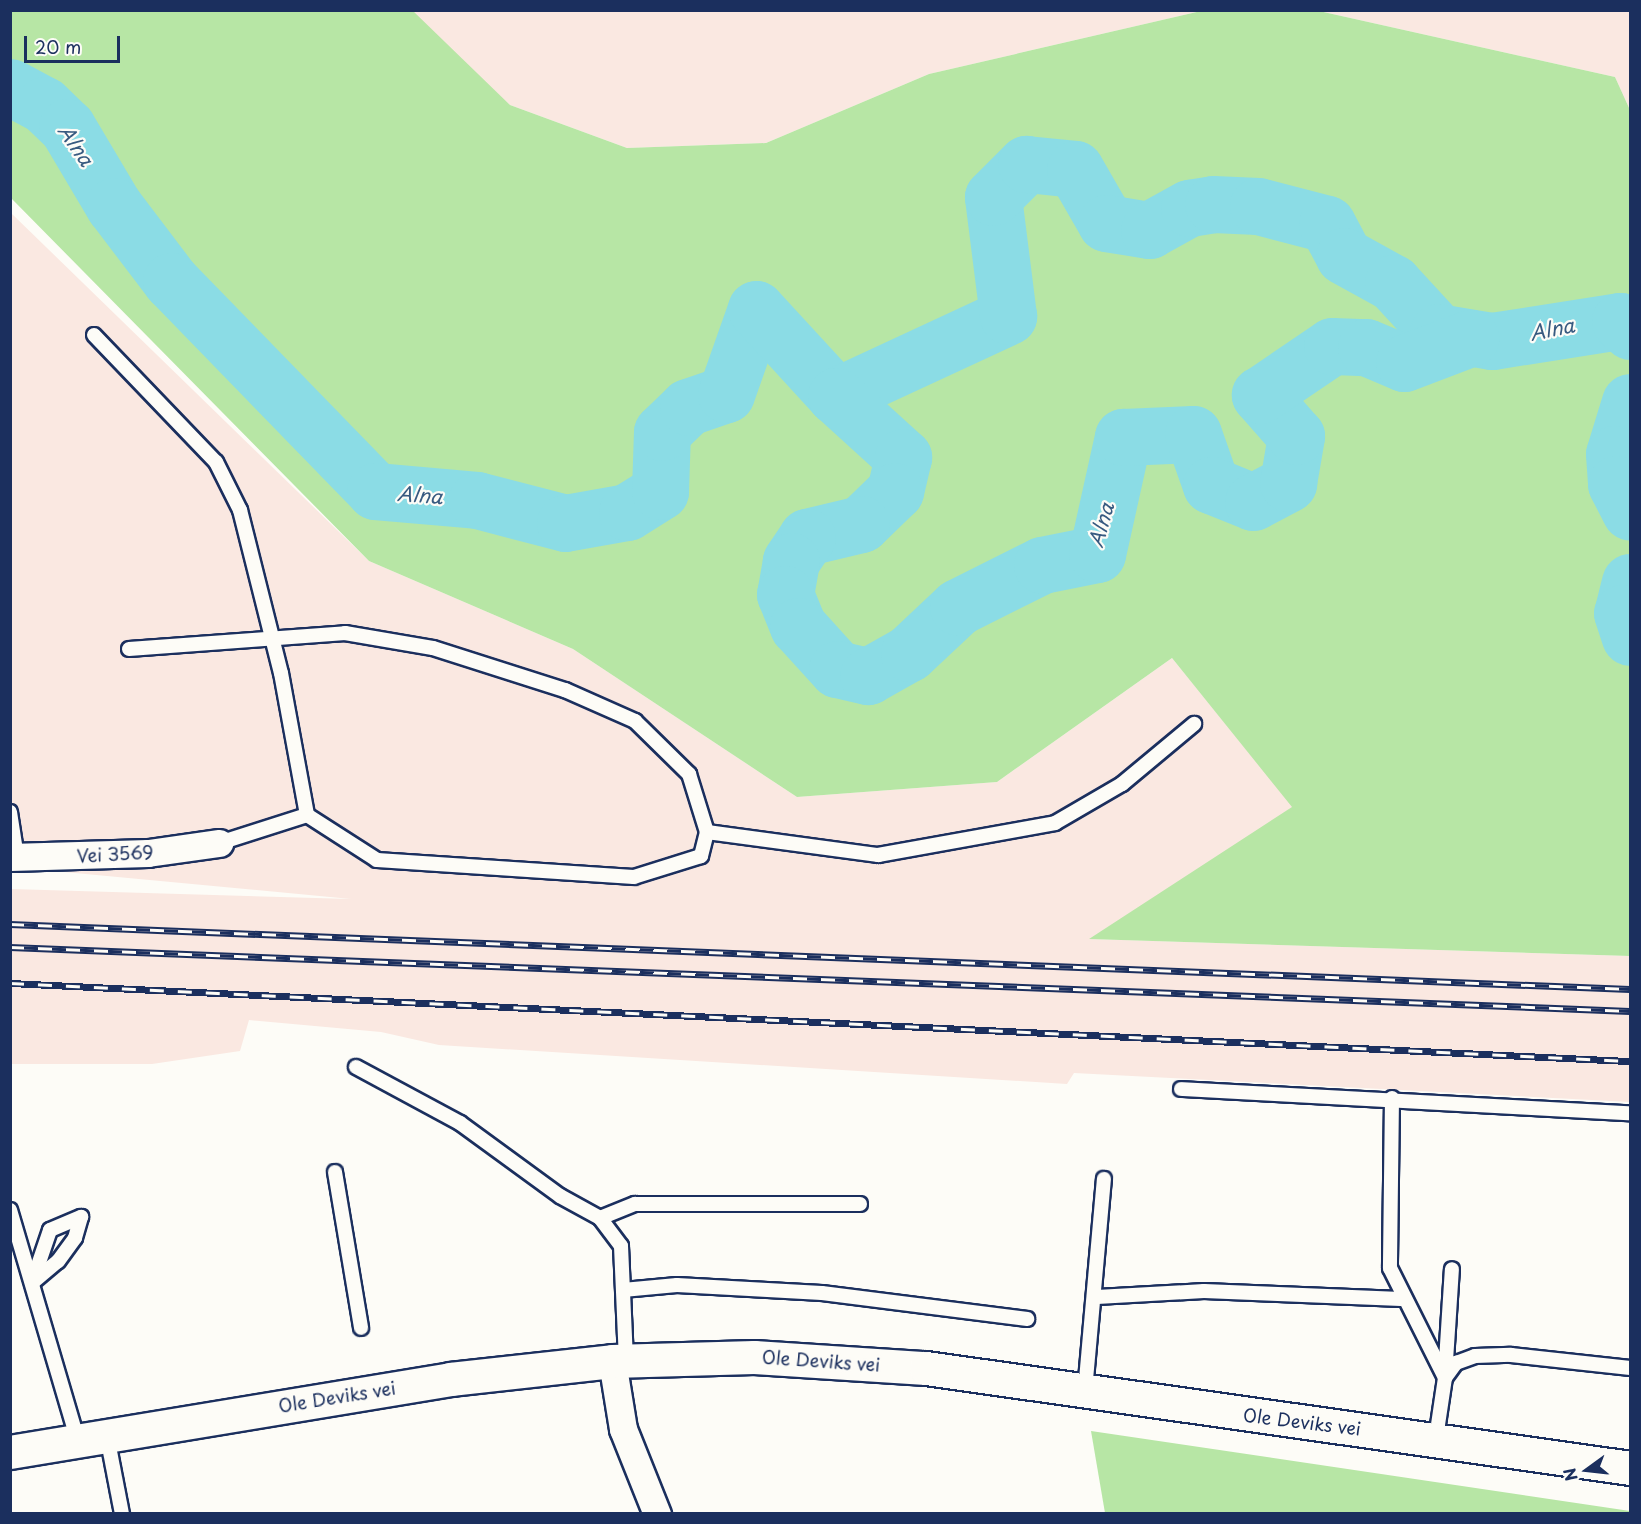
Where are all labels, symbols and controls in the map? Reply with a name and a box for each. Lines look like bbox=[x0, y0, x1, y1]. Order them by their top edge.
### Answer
scale bar bbox=[27, 24, 123, 62]
text: 20 m bbox=[35, 33, 81, 60]
water label: Alna bbox=[53, 120, 99, 170]
water label: Alna bbox=[1528, 313, 1576, 345]
water label: Alna bbox=[396, 481, 444, 509]
water label: Alna bbox=[1083, 500, 1119, 550]
street label: Vei 3569 bbox=[76, 841, 154, 867]
street label: Ole Deviks vei bbox=[760, 1346, 882, 1376]
street label: Ole Deviks vei bbox=[276, 1377, 398, 1417]
street label: Ole Deviks vei bbox=[1241, 1404, 1363, 1440]
north arrow bbox=[1557, 1440, 1617, 1500]
text: N bbox=[1556, 1465, 1583, 1484]

